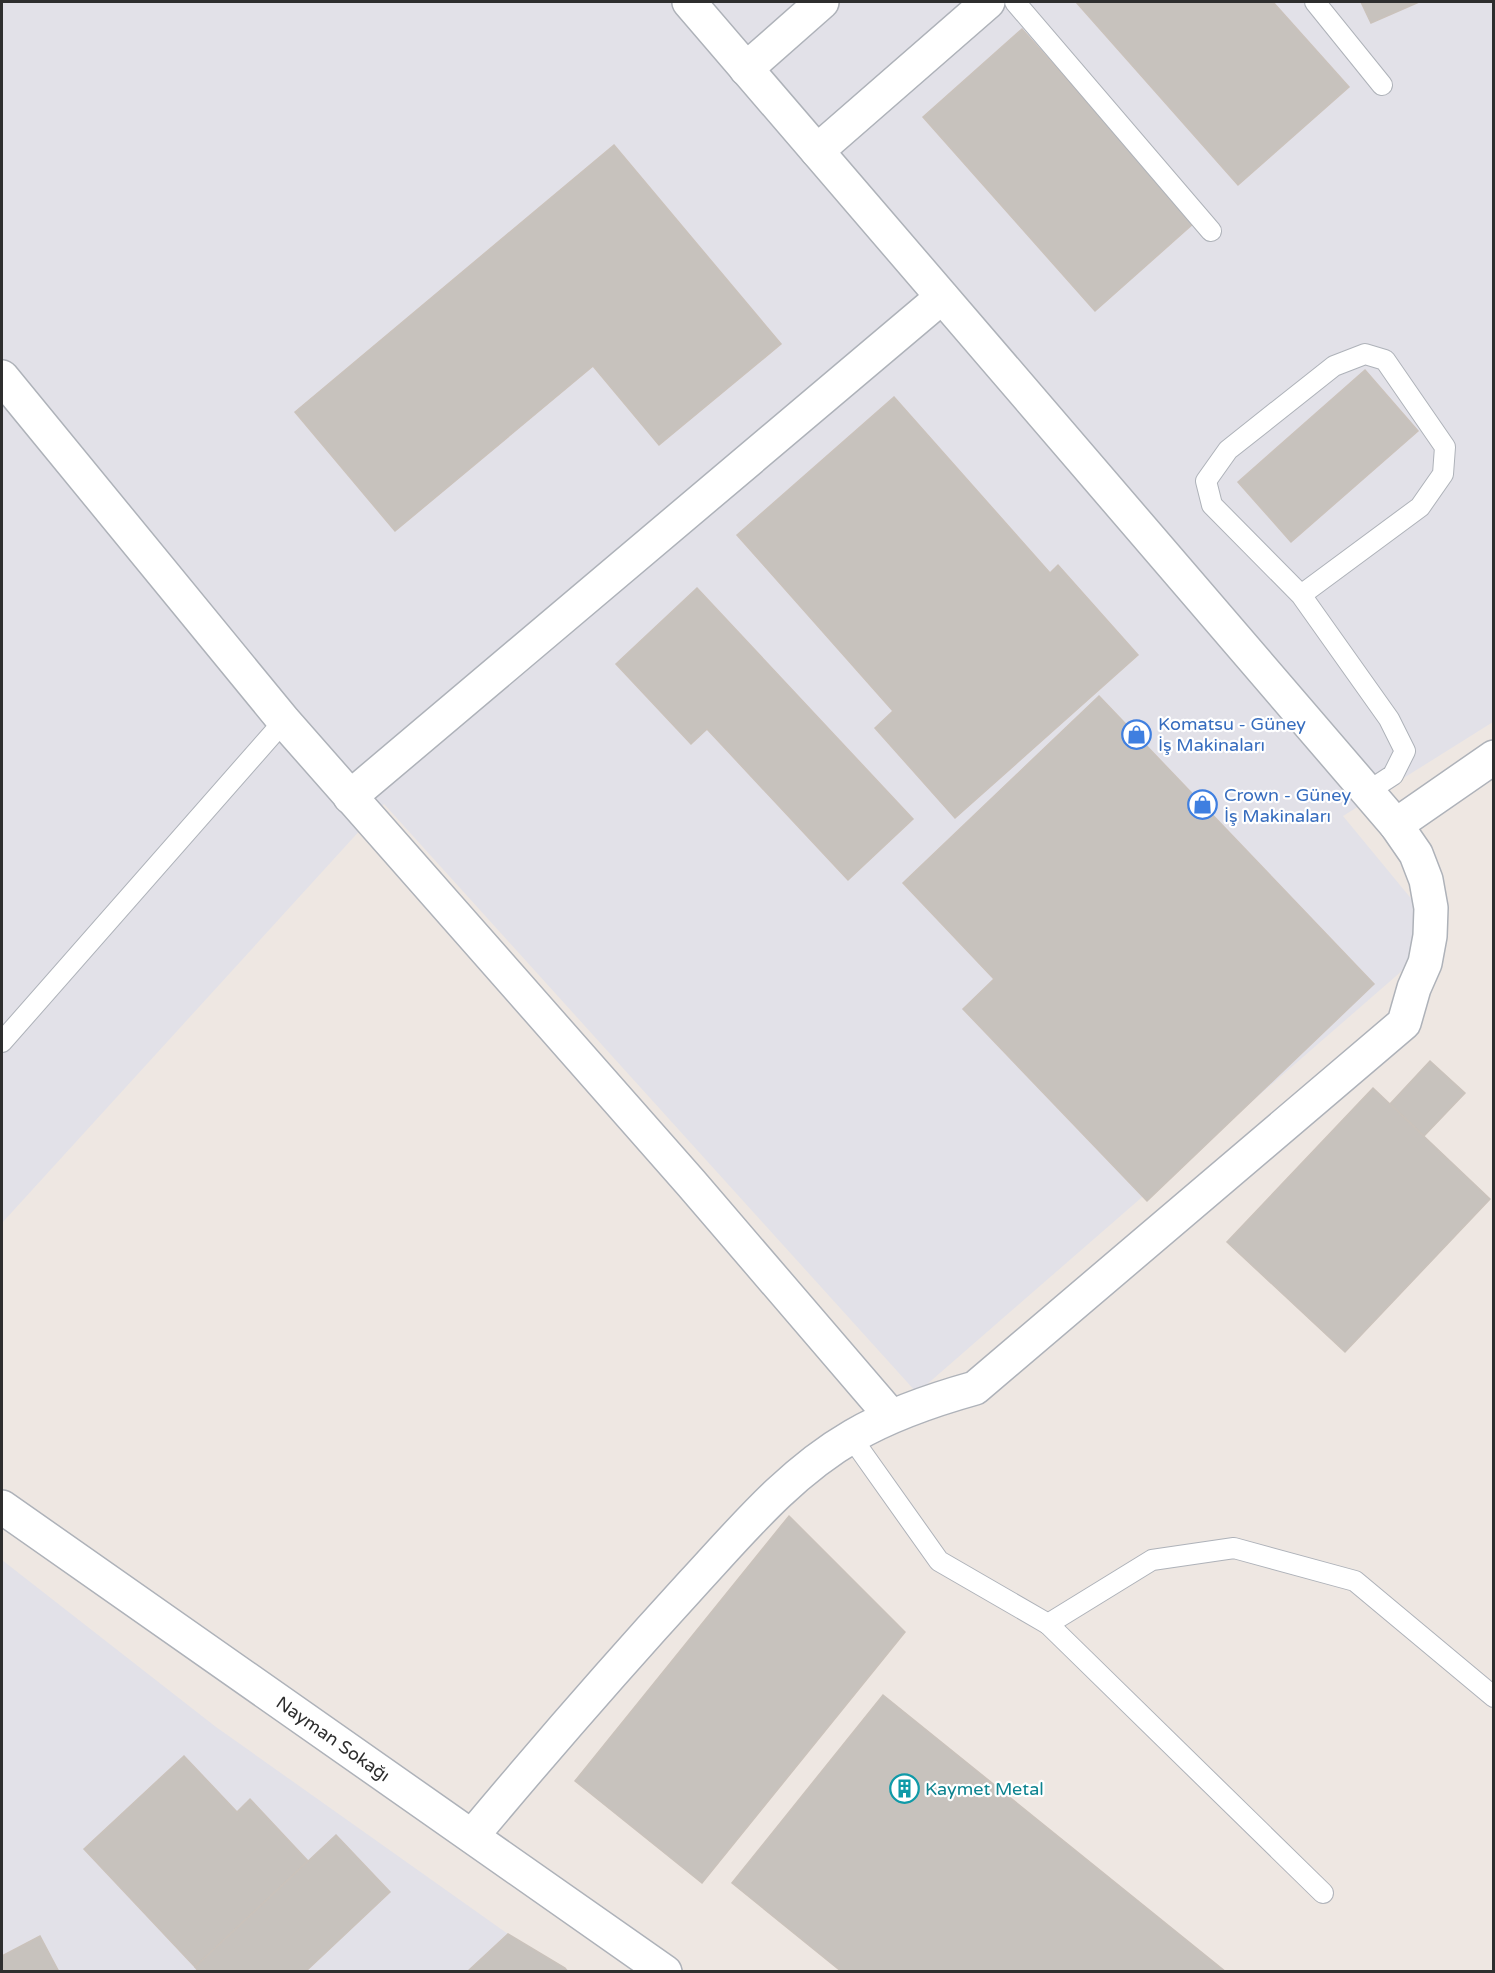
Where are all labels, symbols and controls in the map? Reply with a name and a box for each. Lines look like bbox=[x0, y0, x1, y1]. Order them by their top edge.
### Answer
place label: Komatsu - Güney İş Makinaları bbox=[1158, 713, 1306, 756]
shop icon: Komatsu - Güney İş Makinaları bbox=[1121, 718, 1153, 750]
place label: Crown - Güney İş Makinaları bbox=[1224, 784, 1351, 827]
shop icon: Crown - Güney İş Makinaları bbox=[1187, 789, 1219, 821]
street label: Nayman Sokağı bbox=[272, 1692, 394, 1786]
building icon: Kaymet Metal bbox=[888, 1773, 920, 1805]
place label: Kaymet Metal bbox=[925, 1778, 1044, 1800]

